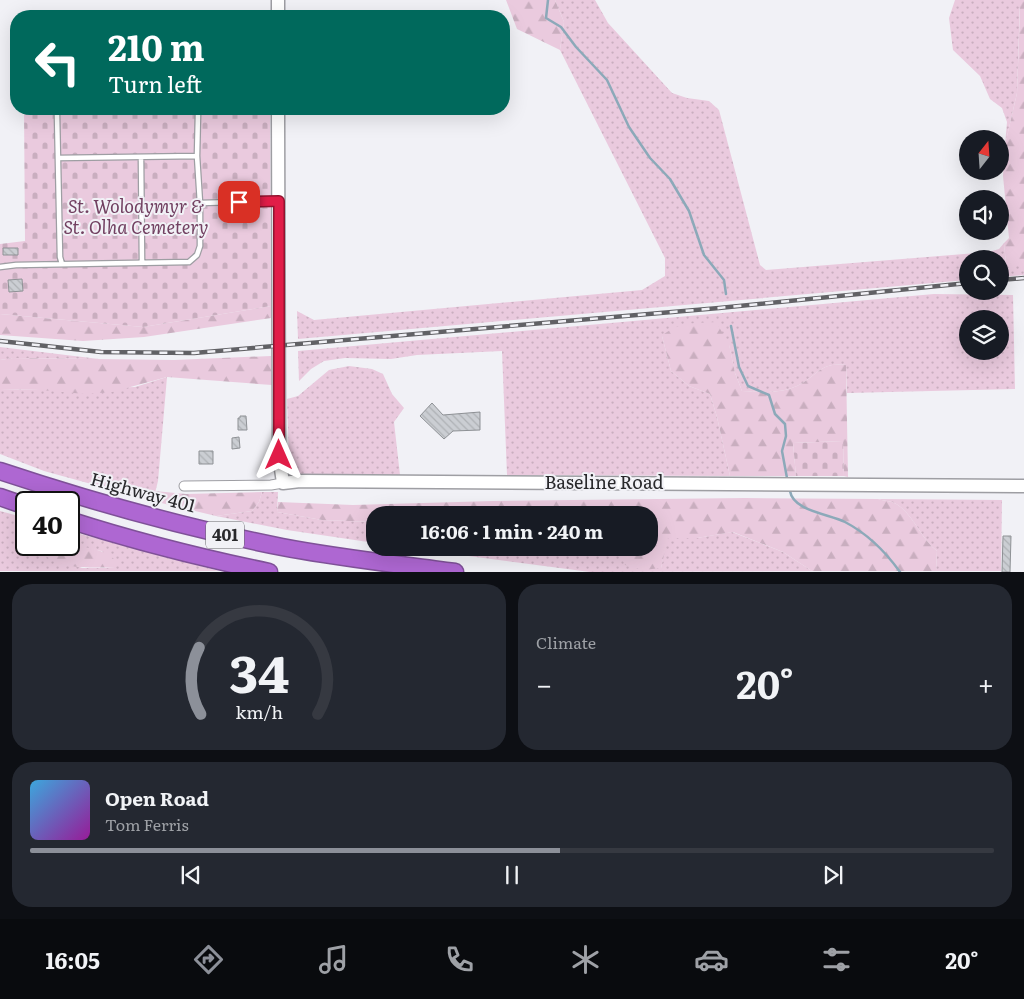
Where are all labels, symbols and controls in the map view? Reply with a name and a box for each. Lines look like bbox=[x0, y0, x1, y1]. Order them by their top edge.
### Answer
text: 210 m bbox=[108, 20, 205, 72]
icon: left bbox=[25, 30, 90, 95]
text: Turn left bbox=[108, 67, 202, 100]
north arrow bbox=[959, 130, 1009, 180]
map controls bbox=[959, 130, 1009, 360]
pin bbox=[218, 181, 260, 223]
icon: arrive bbox=[225, 188, 253, 216]
button: sound bbox=[959, 190, 1009, 240]
park label: St. Wolodymyr & St. Olha Cemetery bbox=[64, 192, 208, 240]
button: search bbox=[959, 250, 1009, 300]
button: layers bbox=[959, 310, 1009, 360]
position arrow bbox=[252, 428, 304, 480]
street label: Highway 401 bbox=[88, 465, 199, 519]
street label: Baseline Road bbox=[544, 468, 664, 495]
speed limit sign: 40 bbox=[15, 491, 80, 556]
text: 16:06 · 1 min · 240 m bbox=[421, 517, 603, 545]
road number: 401 bbox=[206, 522, 244, 548]
text: Climate bbox=[536, 630, 596, 654]
text: 34 bbox=[229, 632, 289, 709]
text: 20° bbox=[736, 654, 794, 711]
text: − bbox=[536, 662, 552, 704]
text: + bbox=[978, 662, 994, 704]
text: km/h bbox=[235, 698, 283, 725]
text: Open Road bbox=[105, 784, 209, 812]
text: Tom Ferris bbox=[105, 812, 189, 836]
icon: previous bbox=[177, 861, 205, 889]
icon: pause bbox=[498, 861, 526, 889]
icon: next bbox=[819, 861, 847, 889]
icon: directions bbox=[191, 942, 226, 977]
icon: music bbox=[316, 942, 351, 977]
icon: phone bbox=[442, 942, 477, 977]
icon: climate bbox=[568, 942, 603, 977]
icon: car bbox=[694, 942, 729, 977]
icon: filters bbox=[819, 942, 854, 977]
text: 16:05 bbox=[45, 943, 100, 976]
text: 20° bbox=[945, 943, 979, 976]

